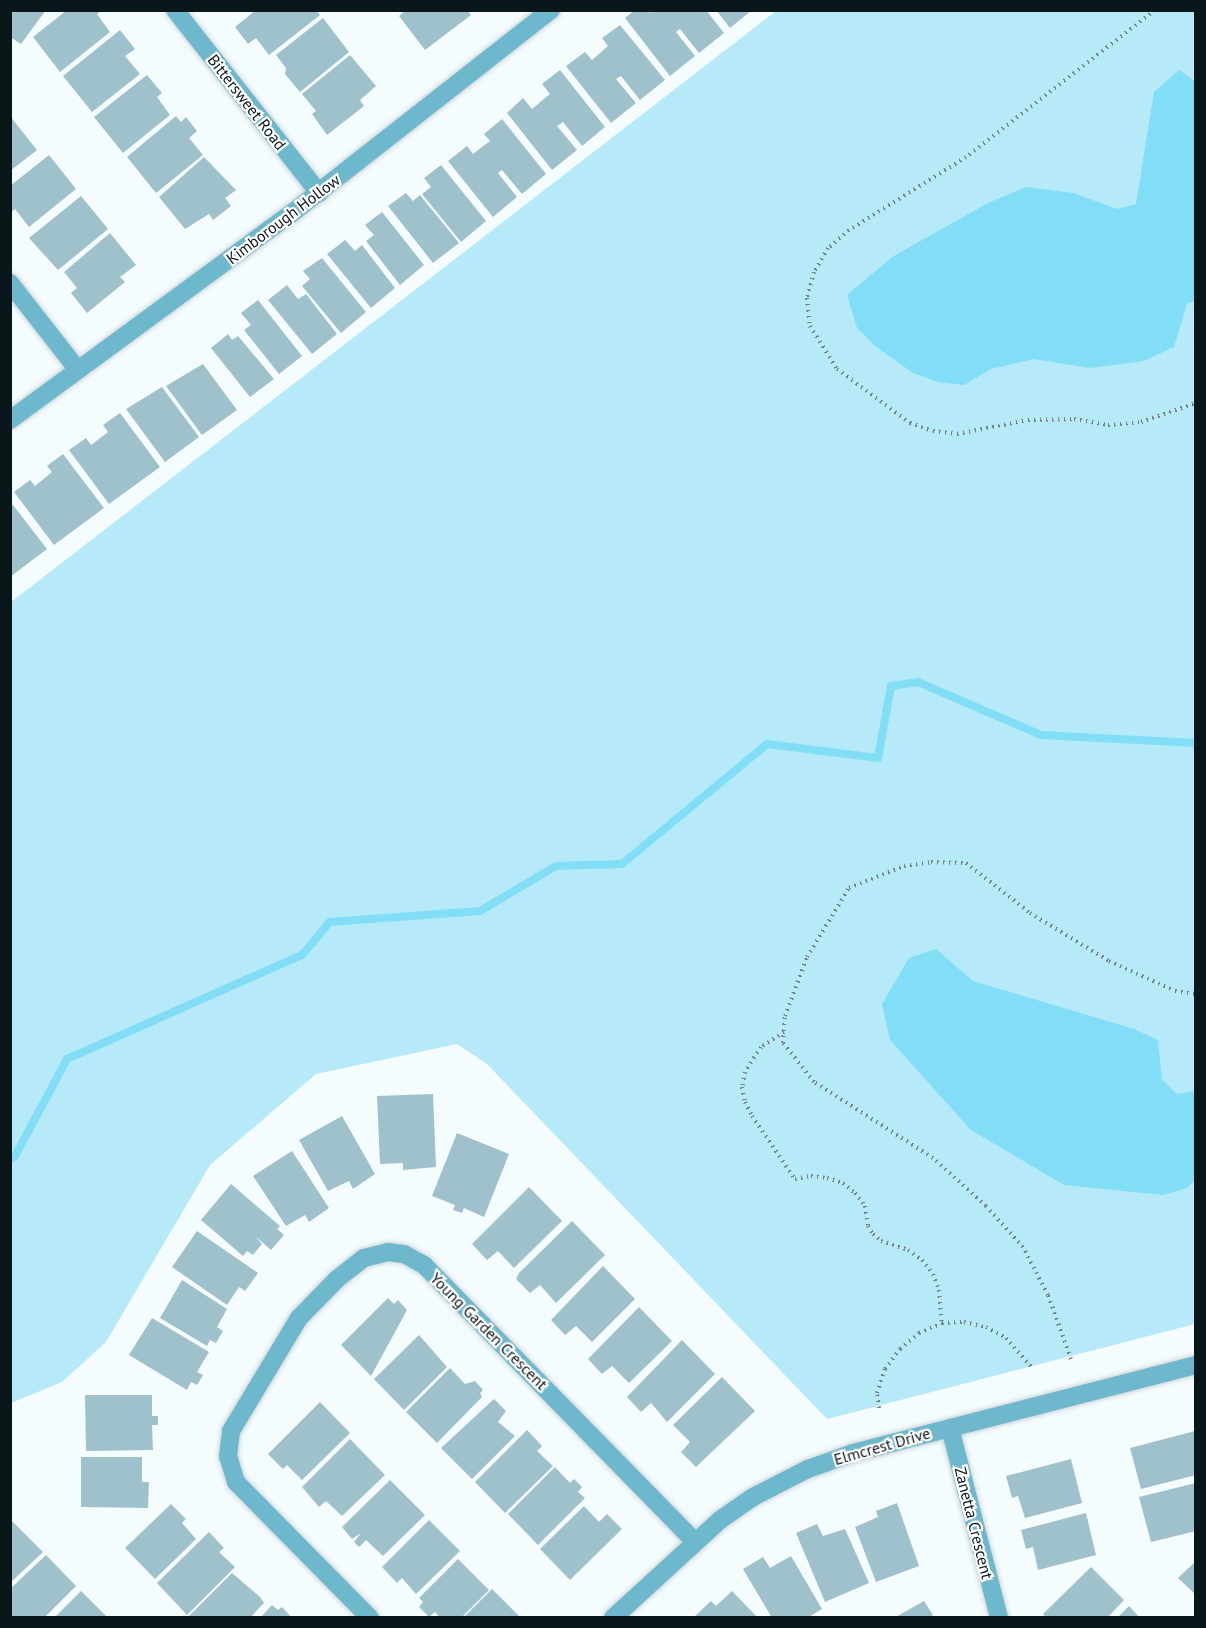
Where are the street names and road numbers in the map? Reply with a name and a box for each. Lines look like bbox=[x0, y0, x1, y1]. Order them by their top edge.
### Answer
street label: Bittersweet Road bbox=[204, 50, 290, 154]
street label: Kimborough Hollow bbox=[222, 170, 344, 268]
street label: Young Garden Crescent bbox=[426, 1268, 552, 1394]
street label: Elmcrest Drive bbox=[832, 1423, 932, 1469]
street label: Zanetta Crescent bbox=[951, 1465, 997, 1581]

